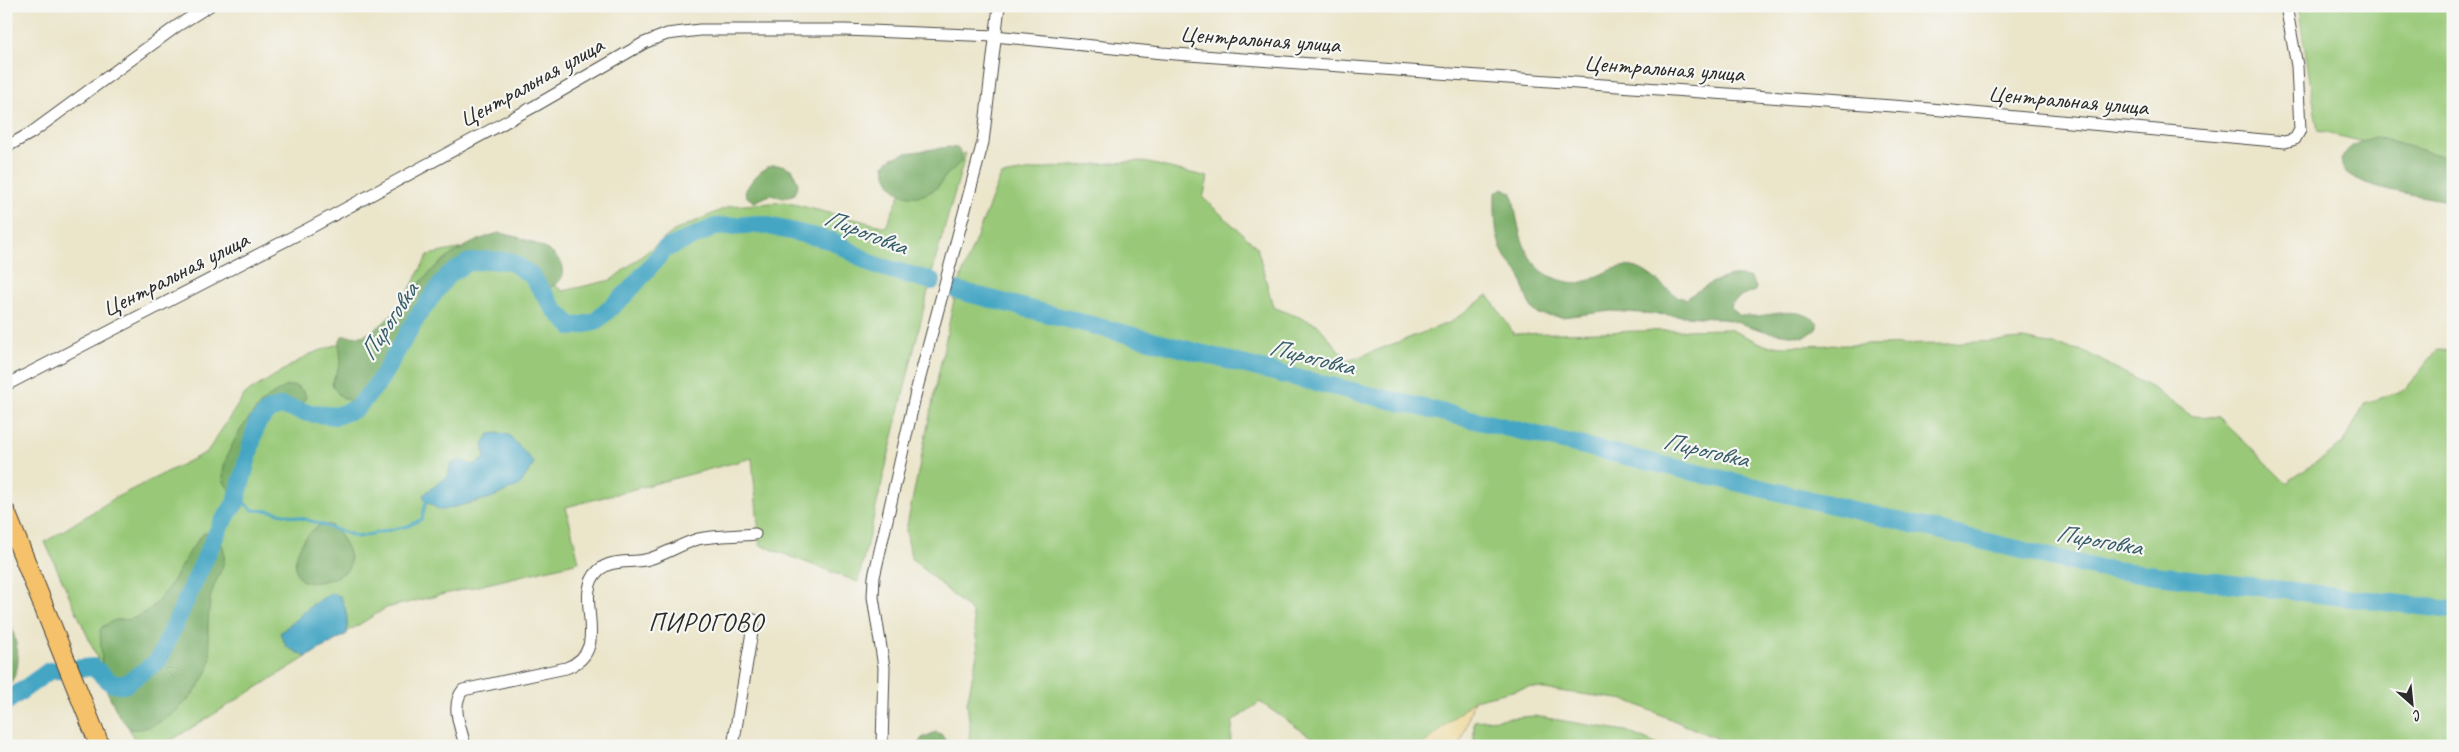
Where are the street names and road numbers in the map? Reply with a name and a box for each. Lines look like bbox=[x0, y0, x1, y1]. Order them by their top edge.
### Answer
street label: Центральная улица bbox=[1179, 18, 1343, 60]
street label: Центральная улица bbox=[453, 29, 610, 134]
street label: Центральная улица bbox=[1583, 47, 1747, 89]
street label: Центральная улица bbox=[1987, 78, 2151, 122]
street label: Центральная улица bbox=[97, 223, 255, 324]

